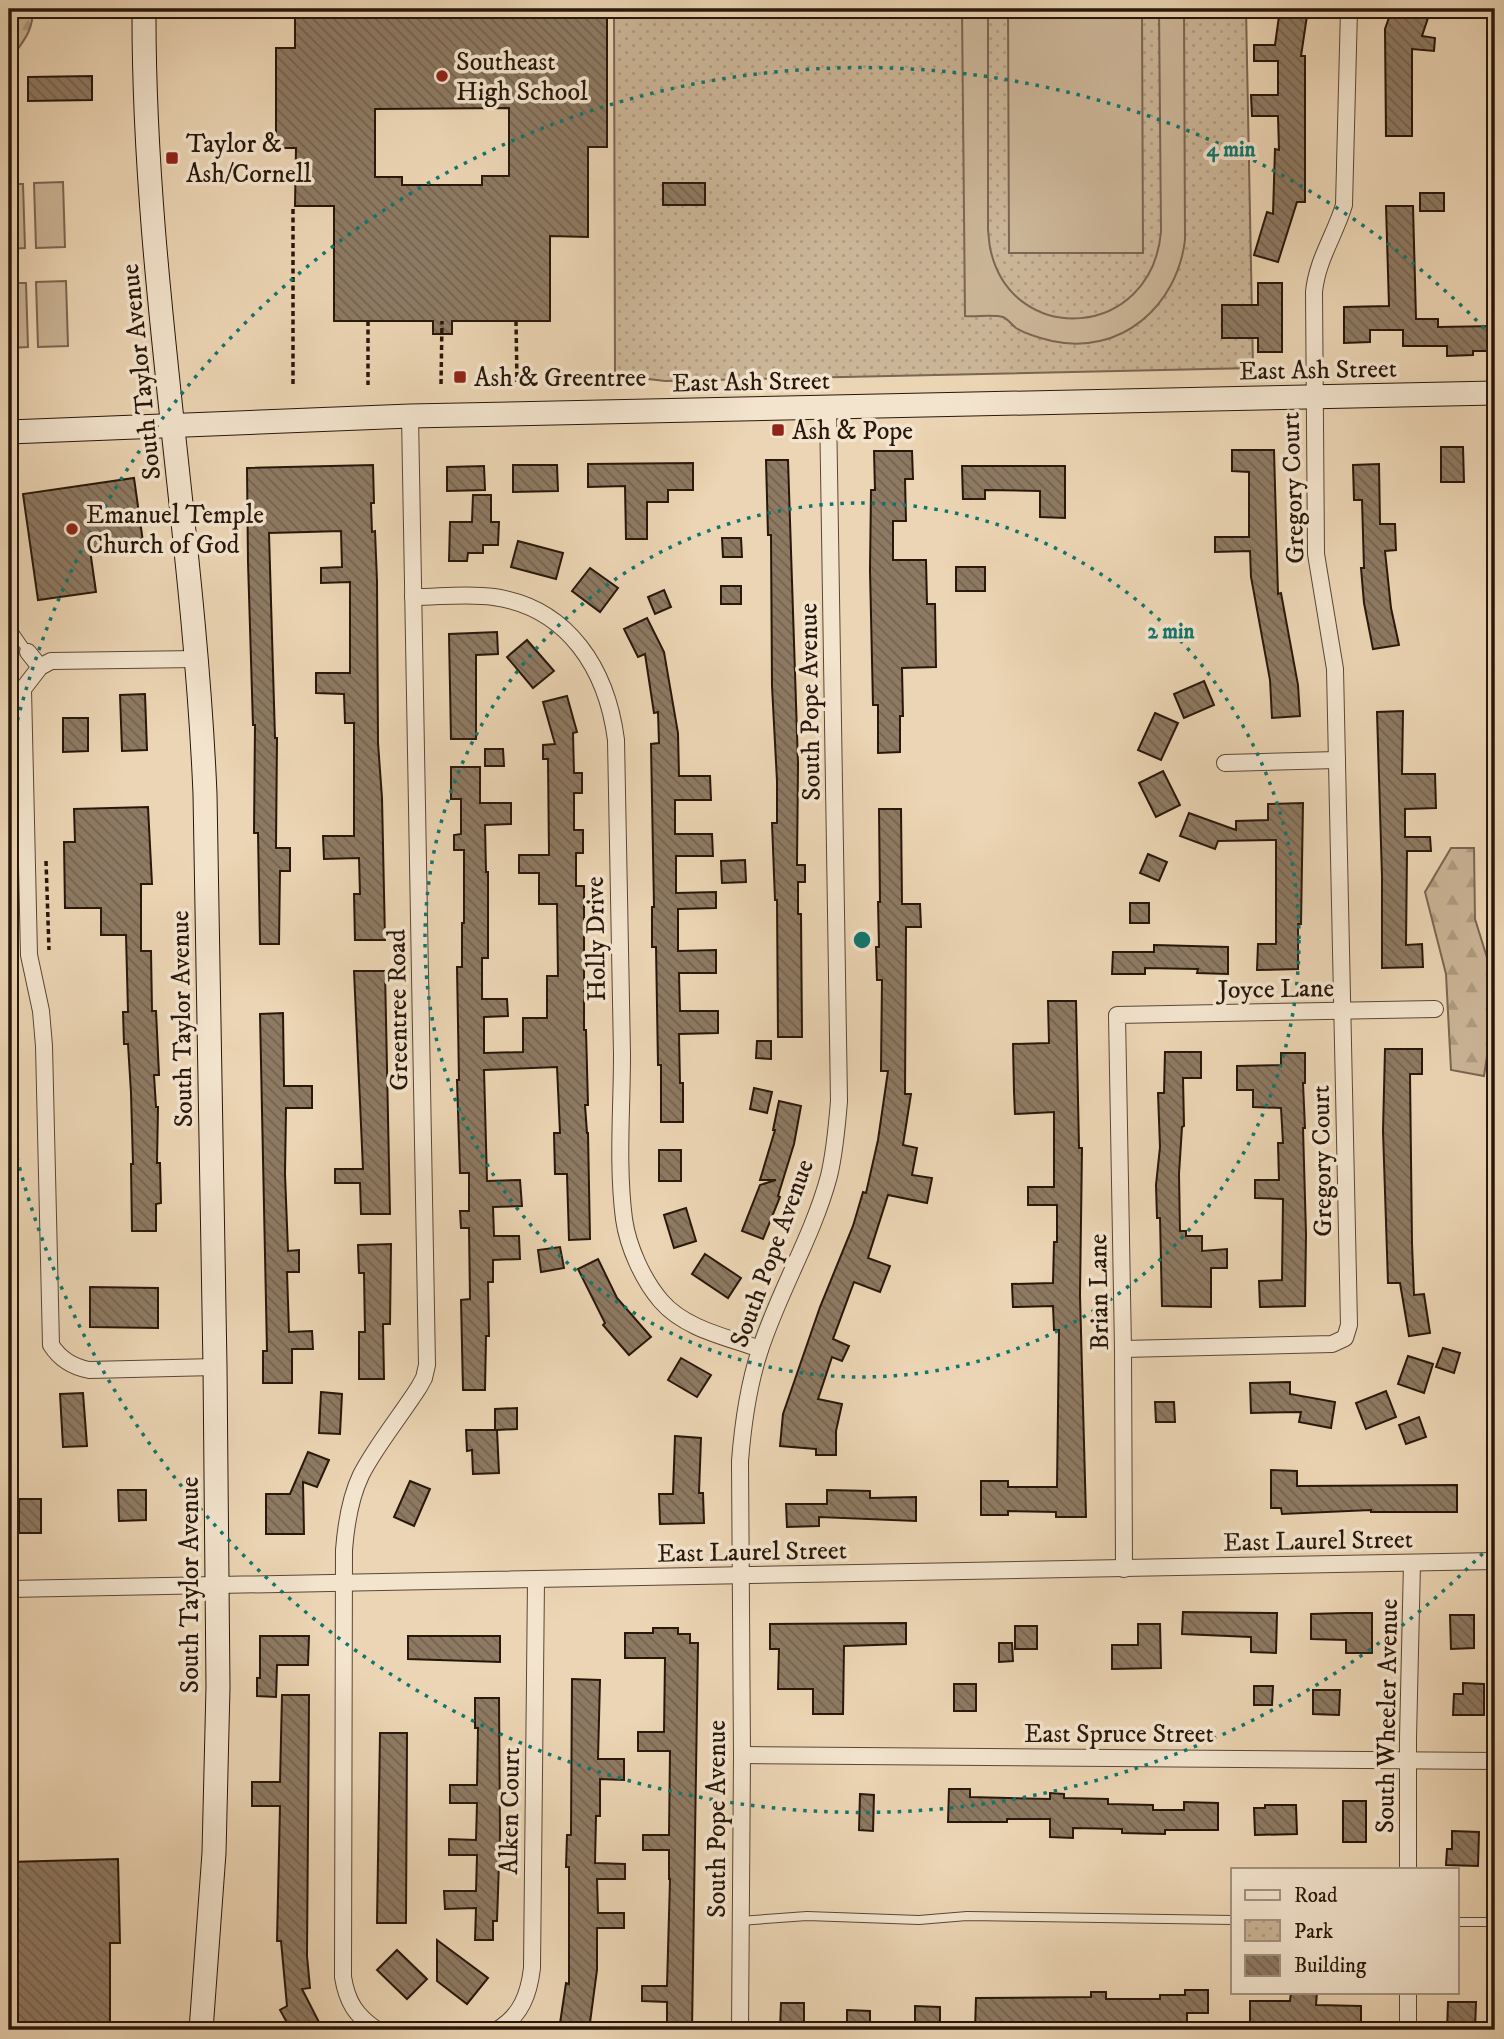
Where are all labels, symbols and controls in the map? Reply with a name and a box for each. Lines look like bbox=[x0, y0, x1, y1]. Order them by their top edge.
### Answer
place label: Southeast High School bbox=[456, 46, 588, 109]
marker: Southeast High School bbox=[434, 68, 450, 84]
place label: Taylor & Ash/Cornell bbox=[186, 128, 312, 191]
text: 4 min bbox=[1207, 137, 1256, 163]
marker: Taylor & Ash/Cornell bbox=[164, 150, 180, 166]
street label: South Taylor Avenue bbox=[114, 262, 169, 481]
street label: East Ash Street bbox=[1239, 353, 1397, 388]
place label: Ash & Greentree bbox=[474, 362, 646, 395]
street label: East Ash Street bbox=[672, 365, 830, 400]
marker: Ash & Greentree bbox=[452, 369, 468, 385]
street label: Gregory Court bbox=[1274, 411, 1313, 564]
place label: Ash & Pope bbox=[792, 415, 913, 448]
marker: Ash & Pope bbox=[770, 422, 786, 438]
place label: Emanuel Temple Church of God bbox=[86, 499, 264, 562]
marker: Emanuel Temple Church of God bbox=[64, 521, 80, 537]
street label: South Pope Avenue bbox=[792, 603, 829, 801]
text: 2 min bbox=[1148, 619, 1196, 645]
street label: Holly Drive bbox=[579, 876, 614, 1002]
street label: South Taylor Avenue bbox=[164, 910, 201, 1128]
centre of rings bbox=[850, 928, 874, 952]
street label: Greentree Road bbox=[381, 929, 416, 1091]
street label: Joyce Lane bbox=[1216, 972, 1334, 1007]
street label: Gregory Court bbox=[1305, 1085, 1340, 1237]
street label: South Pope Avenue bbox=[723, 1155, 822, 1352]
street label: Brian Lane bbox=[1082, 1233, 1117, 1351]
street label: South Taylor Avenue bbox=[174, 1476, 207, 1694]
street label: East Laurel Street bbox=[1223, 1523, 1413, 1560]
street label: East Laurel Street bbox=[657, 1534, 847, 1571]
street label: South Wheeler Avenue bbox=[1369, 1598, 1406, 1834]
street label: East Spruce Street bbox=[1024, 1718, 1214, 1751]
street label: South Pope Avenue bbox=[701, 1720, 734, 1918]
street label: Alken Court bbox=[493, 1747, 528, 1875]
legend bbox=[1231, 1868, 1458, 1994]
text: Road bbox=[1294, 1883, 1338, 1909]
text: Park bbox=[1294, 1919, 1334, 1945]
text: Building bbox=[1294, 1953, 1367, 1979]

